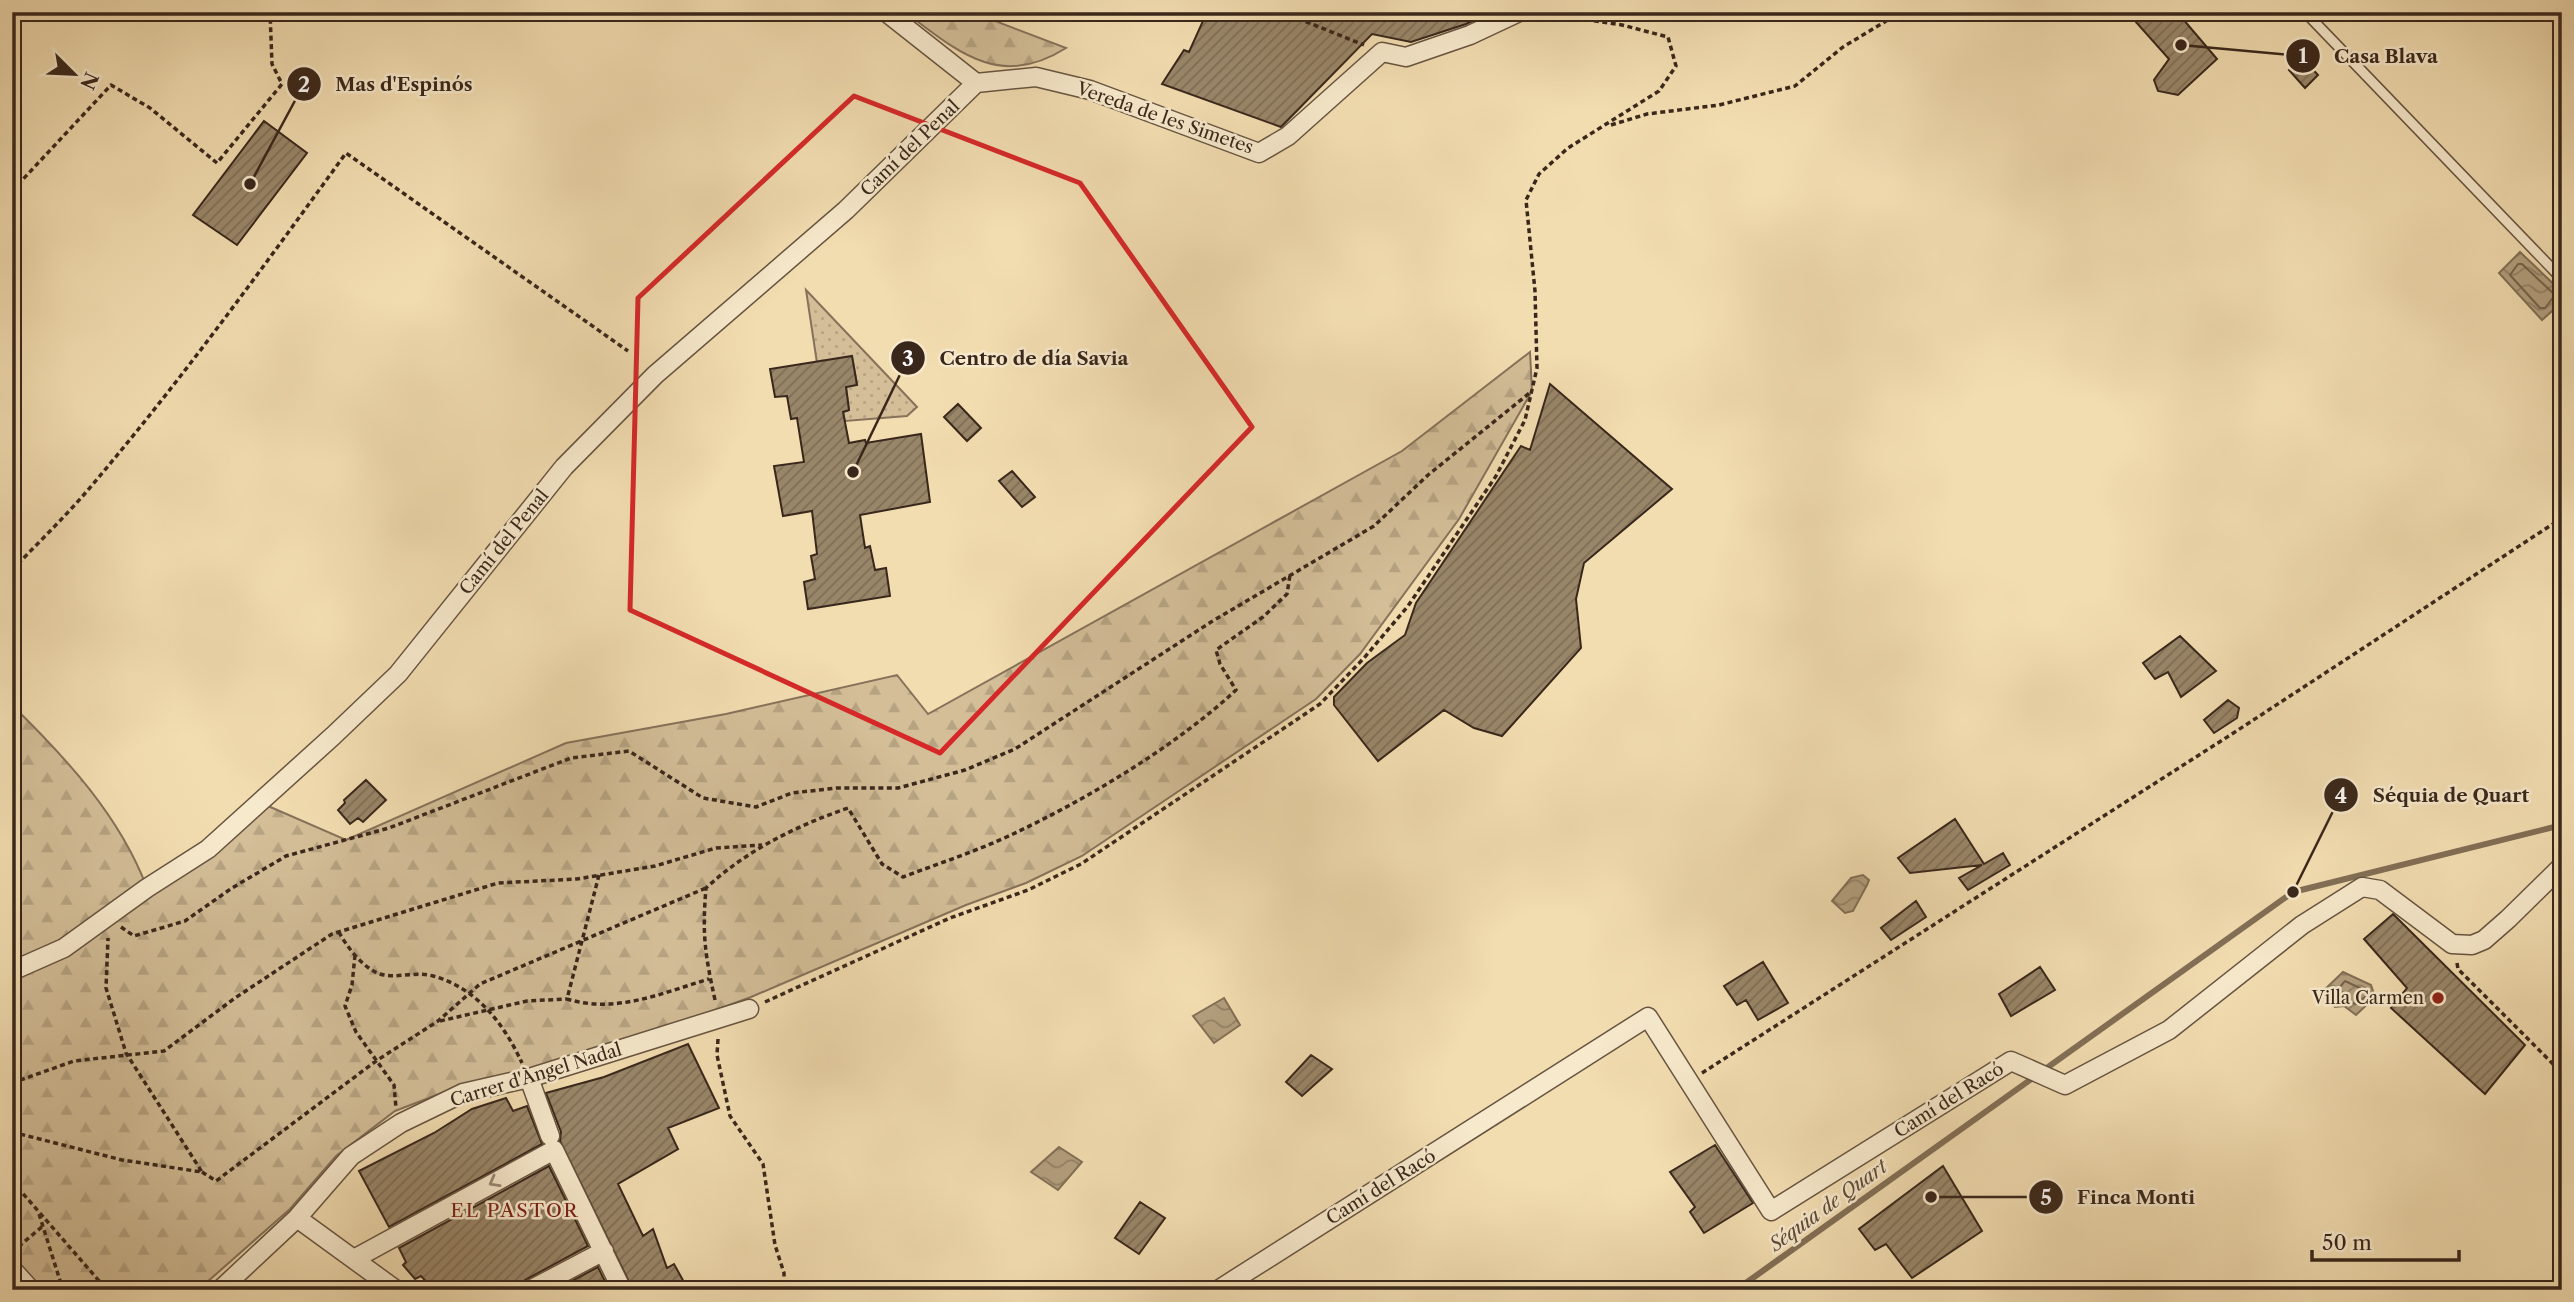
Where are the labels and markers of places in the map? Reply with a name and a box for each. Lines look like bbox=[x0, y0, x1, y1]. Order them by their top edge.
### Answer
callout: Casa Blava bbox=[2285, 36, 2452, 76]
callout: Mas d'Espinós bbox=[287, 64, 487, 104]
callout: Centro de día Savia bbox=[891, 338, 1143, 378]
callout: Séquia de Quart bbox=[2324, 775, 2543, 815]
place label: Villa Carmen bbox=[2311, 987, 2424, 1009]
marker: Villa Carmen bbox=[2430, 990, 2446, 1006]
callout: Finca Monti bbox=[2028, 1177, 2209, 1217]

